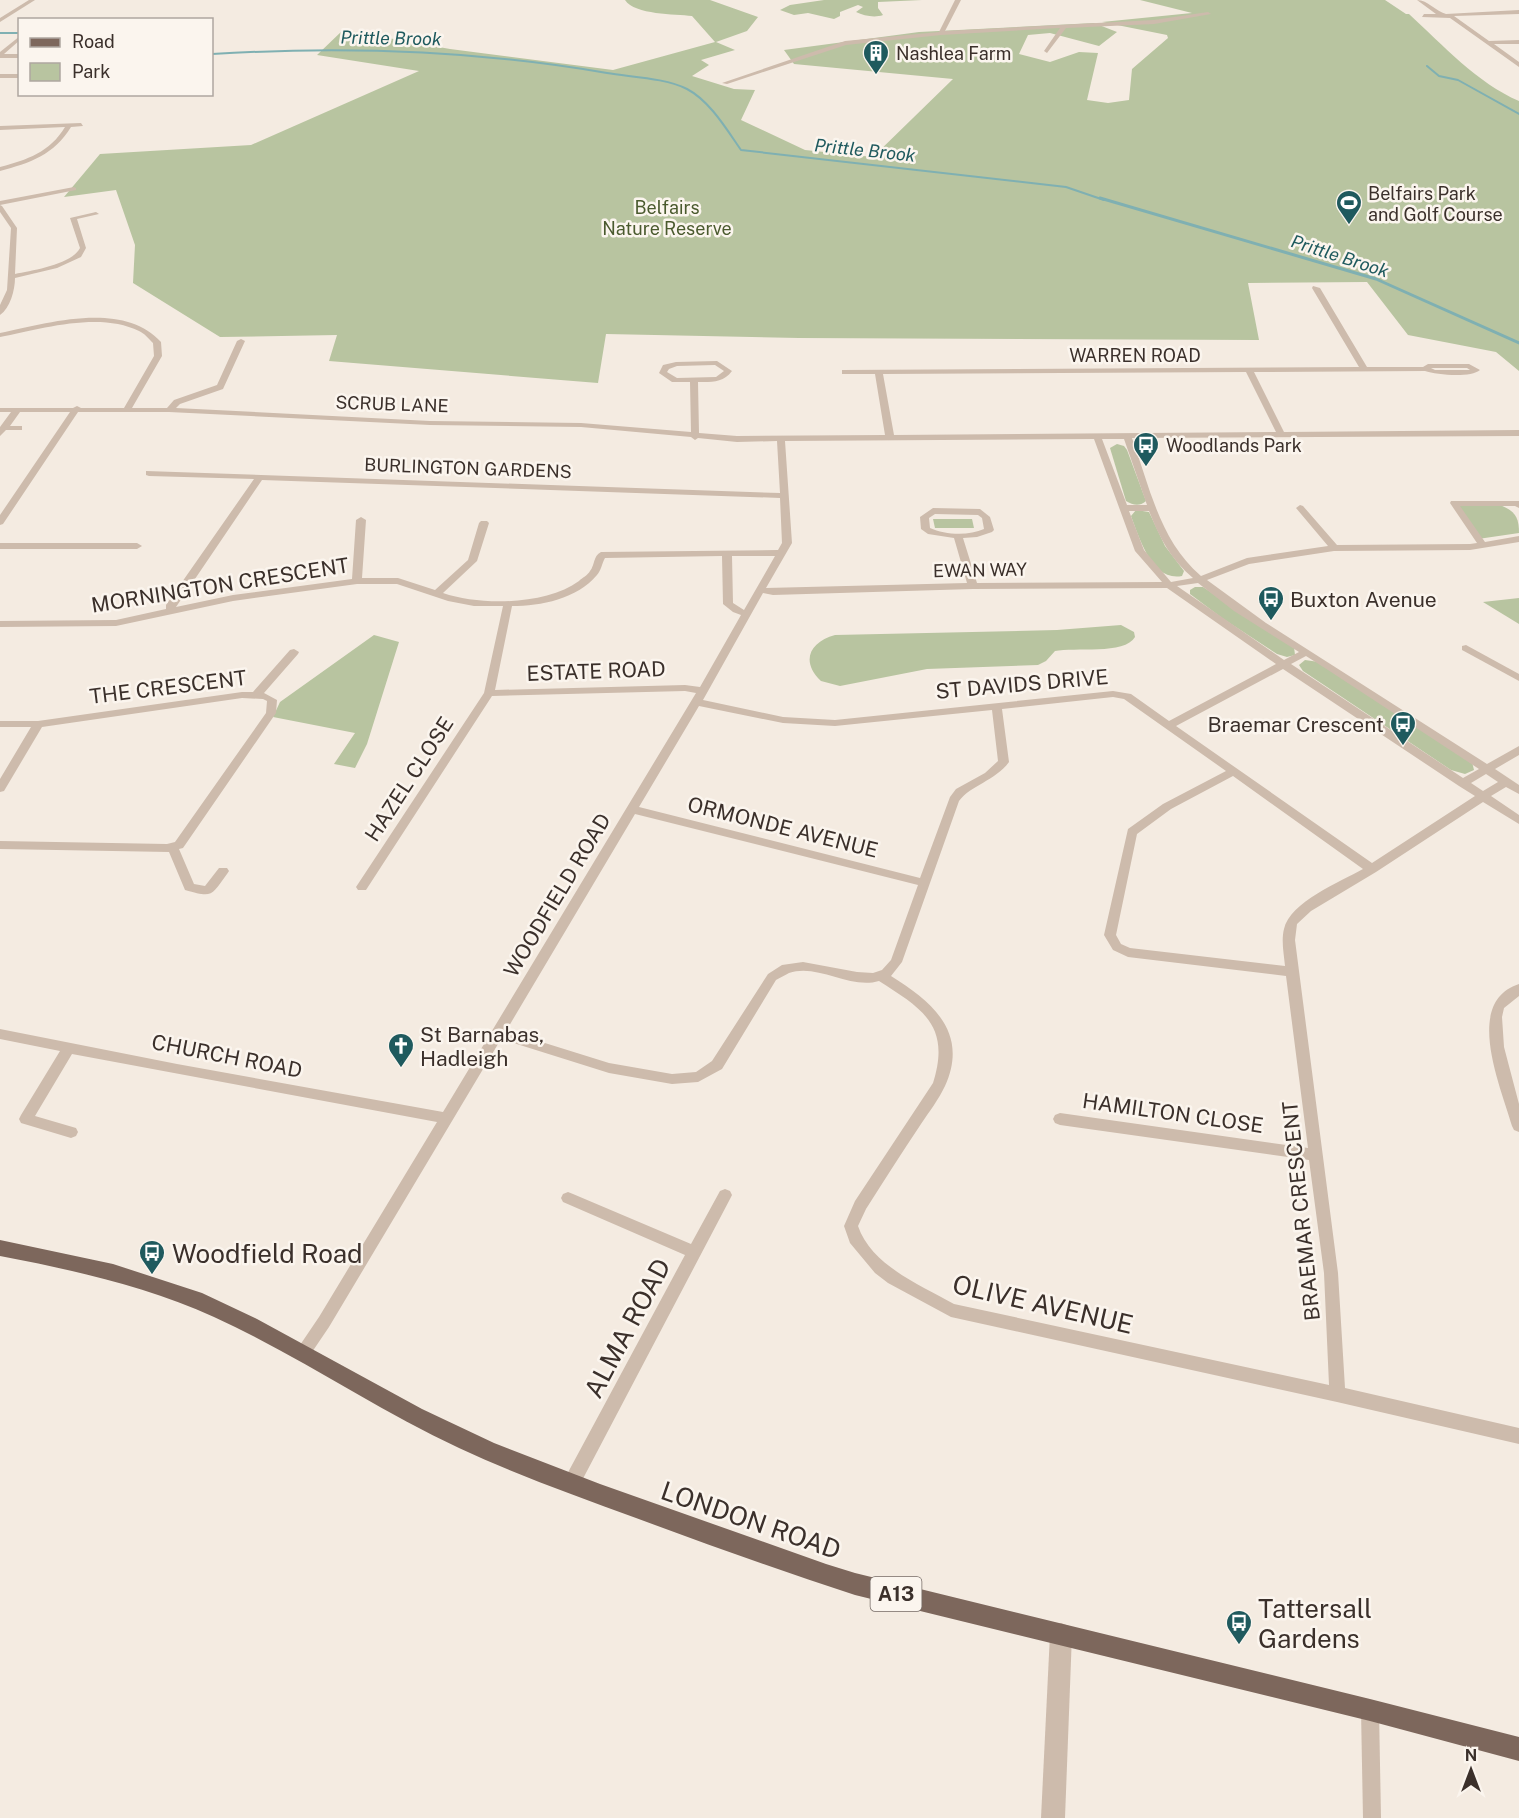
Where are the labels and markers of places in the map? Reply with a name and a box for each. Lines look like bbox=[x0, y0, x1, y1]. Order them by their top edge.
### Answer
building icon: Nashlea Farm bbox=[861, 38, 891, 76]
place label: Nashlea Farm bbox=[896, 43, 1011, 64]
place label: Belfairs Park and Golf Course bbox=[1368, 183, 1503, 225]
sports icon: Belfairs Park and Golf Course bbox=[1334, 188, 1364, 226]
bus stop icon: Woodlands Park bbox=[1131, 430, 1161, 468]
place label: Woodlands Park bbox=[1166, 435, 1302, 456]
bus stop icon: Buxton Avenue bbox=[1256, 584, 1286, 622]
place label: Buxton Avenue bbox=[1290, 587, 1437, 612]
bus stop icon: Braemar Crescent bbox=[1388, 709, 1418, 747]
place label: Braemar Crescent bbox=[1207, 712, 1384, 737]
place label: St Barnabas, Hadleigh bbox=[420, 1022, 544, 1071]
church icon: St Barnabas, Hadleigh bbox=[386, 1031, 416, 1069]
bus stop icon: Woodfield Road bbox=[137, 1238, 167, 1276]
place label: Woodfield Road bbox=[172, 1238, 363, 1269]
place label: Tattersall Gardens bbox=[1258, 1593, 1372, 1654]
bus stop icon: Tattersall Gardens bbox=[1224, 1608, 1254, 1646]

